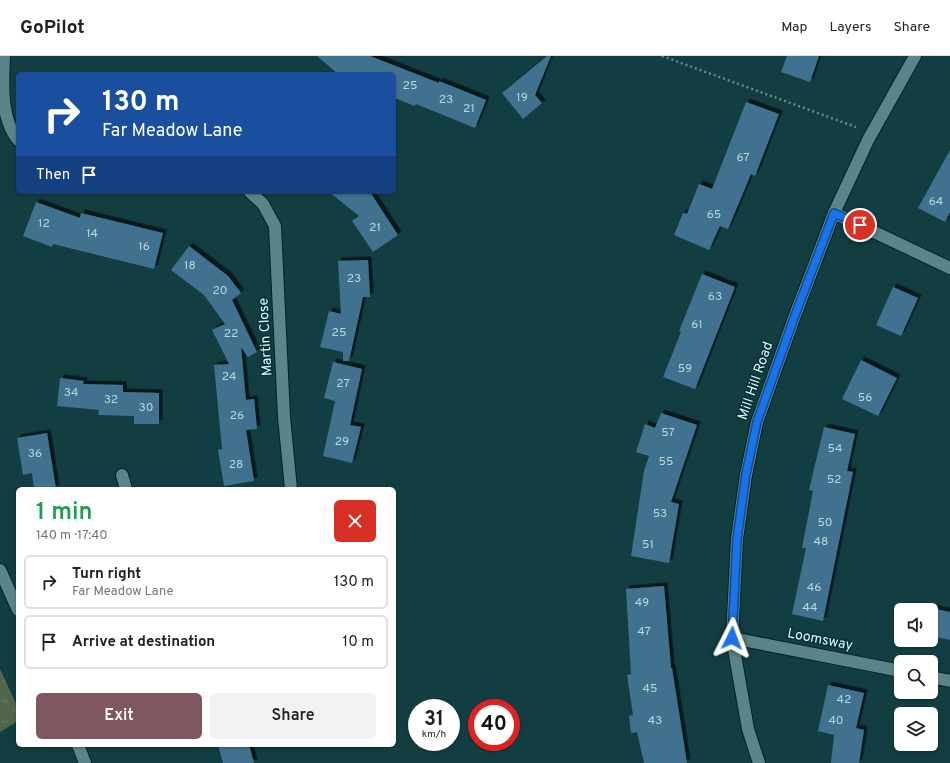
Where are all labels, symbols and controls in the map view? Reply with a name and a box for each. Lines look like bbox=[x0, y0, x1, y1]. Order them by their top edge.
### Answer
text: GoPilot bbox=[20, 16, 85, 40]
text: Map bbox=[781, 19, 807, 36]
text: Layers bbox=[829, 19, 871, 36]
text: Share bbox=[893, 19, 930, 36]
house number: 25 bbox=[403, 78, 417, 94]
text: 130 m bbox=[102, 85, 180, 121]
icon: right bbox=[36, 88, 88, 140]
house number: 19 bbox=[516, 90, 528, 106]
house number: 23 bbox=[439, 92, 453, 108]
house number: 21 bbox=[463, 101, 475, 117]
text: Far Meadow Lane bbox=[102, 120, 242, 143]
house number: 67 bbox=[736, 150, 750, 166]
icon: arrive bbox=[78, 164, 100, 186]
text: Then bbox=[36, 166, 70, 185]
house number: 64 bbox=[929, 194, 943, 210]
house number: 65 bbox=[707, 207, 721, 223]
pin bbox=[843, 208, 877, 242]
icon: arrive bbox=[849, 214, 871, 236]
house number: 12 bbox=[38, 216, 50, 232]
house number: 21 bbox=[369, 220, 381, 236]
house number: 14 bbox=[86, 226, 98, 242]
house number: 16 bbox=[138, 239, 150, 255]
house number: 18 bbox=[184, 258, 196, 274]
house number: 23 bbox=[347, 271, 361, 287]
house number: 20 bbox=[212, 283, 228, 299]
house number: 63 bbox=[708, 289, 722, 305]
street label: Martin Close bbox=[255, 298, 277, 376]
house number: 61 bbox=[691, 317, 703, 333]
house number: 25 bbox=[332, 325, 346, 341]
house number: 22 bbox=[224, 326, 238, 342]
street label: Mill Hill Road bbox=[735, 340, 777, 422]
house number: 59 bbox=[678, 361, 692, 377]
house number: 24 bbox=[222, 369, 236, 385]
house number: 27 bbox=[336, 376, 350, 392]
house number: 34 bbox=[64, 385, 78, 401]
house number: 56 bbox=[858, 390, 872, 406]
house number: 32 bbox=[104, 392, 118, 408]
house number: 30 bbox=[139, 400, 153, 416]
house number: 26 bbox=[230, 408, 244, 424]
house number: 57 bbox=[661, 425, 675, 441]
house number: 29 bbox=[335, 434, 349, 450]
house number: 54 bbox=[827, 441, 843, 457]
house number: 36 bbox=[28, 446, 42, 462]
house number: 55 bbox=[659, 454, 673, 470]
house number: 28 bbox=[229, 457, 243, 473]
house number: 52 bbox=[827, 472, 841, 488]
text: 1 min bbox=[36, 498, 93, 528]
button: close bbox=[334, 500, 376, 542]
house number: 53 bbox=[653, 506, 667, 522]
house number: 50 bbox=[817, 515, 833, 531]
text: 140 m · 17:40 bbox=[36, 528, 108, 544]
house number: 48 bbox=[814, 534, 828, 550]
house number: 51 bbox=[642, 537, 654, 553]
text: Turn right bbox=[72, 565, 141, 584]
icon: right bbox=[38, 571, 60, 593]
text: 130 m bbox=[334, 573, 374, 592]
house number: 46 bbox=[807, 580, 821, 596]
text: Far Meadow Lane bbox=[72, 584, 173, 600]
house number: 49 bbox=[635, 595, 649, 611]
house number: 44 bbox=[803, 600, 817, 616]
map controls bbox=[894, 603, 938, 751]
button: sound bbox=[894, 603, 938, 647]
position arrow bbox=[711, 617, 753, 659]
house number: 47 bbox=[637, 624, 651, 640]
street label: Loomsway bbox=[786, 625, 854, 655]
icon: arrive bbox=[38, 631, 60, 653]
text: Arrive at destination bbox=[72, 633, 215, 652]
text: 10 m bbox=[343, 633, 374, 652]
button: search bbox=[894, 655, 938, 699]
house number: 45 bbox=[643, 681, 657, 697]
house number: 42 bbox=[837, 692, 851, 708]
button: Exit bbox=[36, 693, 202, 739]
button: Share bbox=[210, 693, 376, 739]
speed limit sign: 40 bbox=[468, 699, 520, 751]
text: 31 bbox=[424, 707, 444, 733]
button: layers bbox=[894, 707, 938, 751]
house number: 43 bbox=[648, 713, 662, 729]
house number: 40 bbox=[828, 713, 844, 729]
text: km/h bbox=[422, 728, 446, 741]

